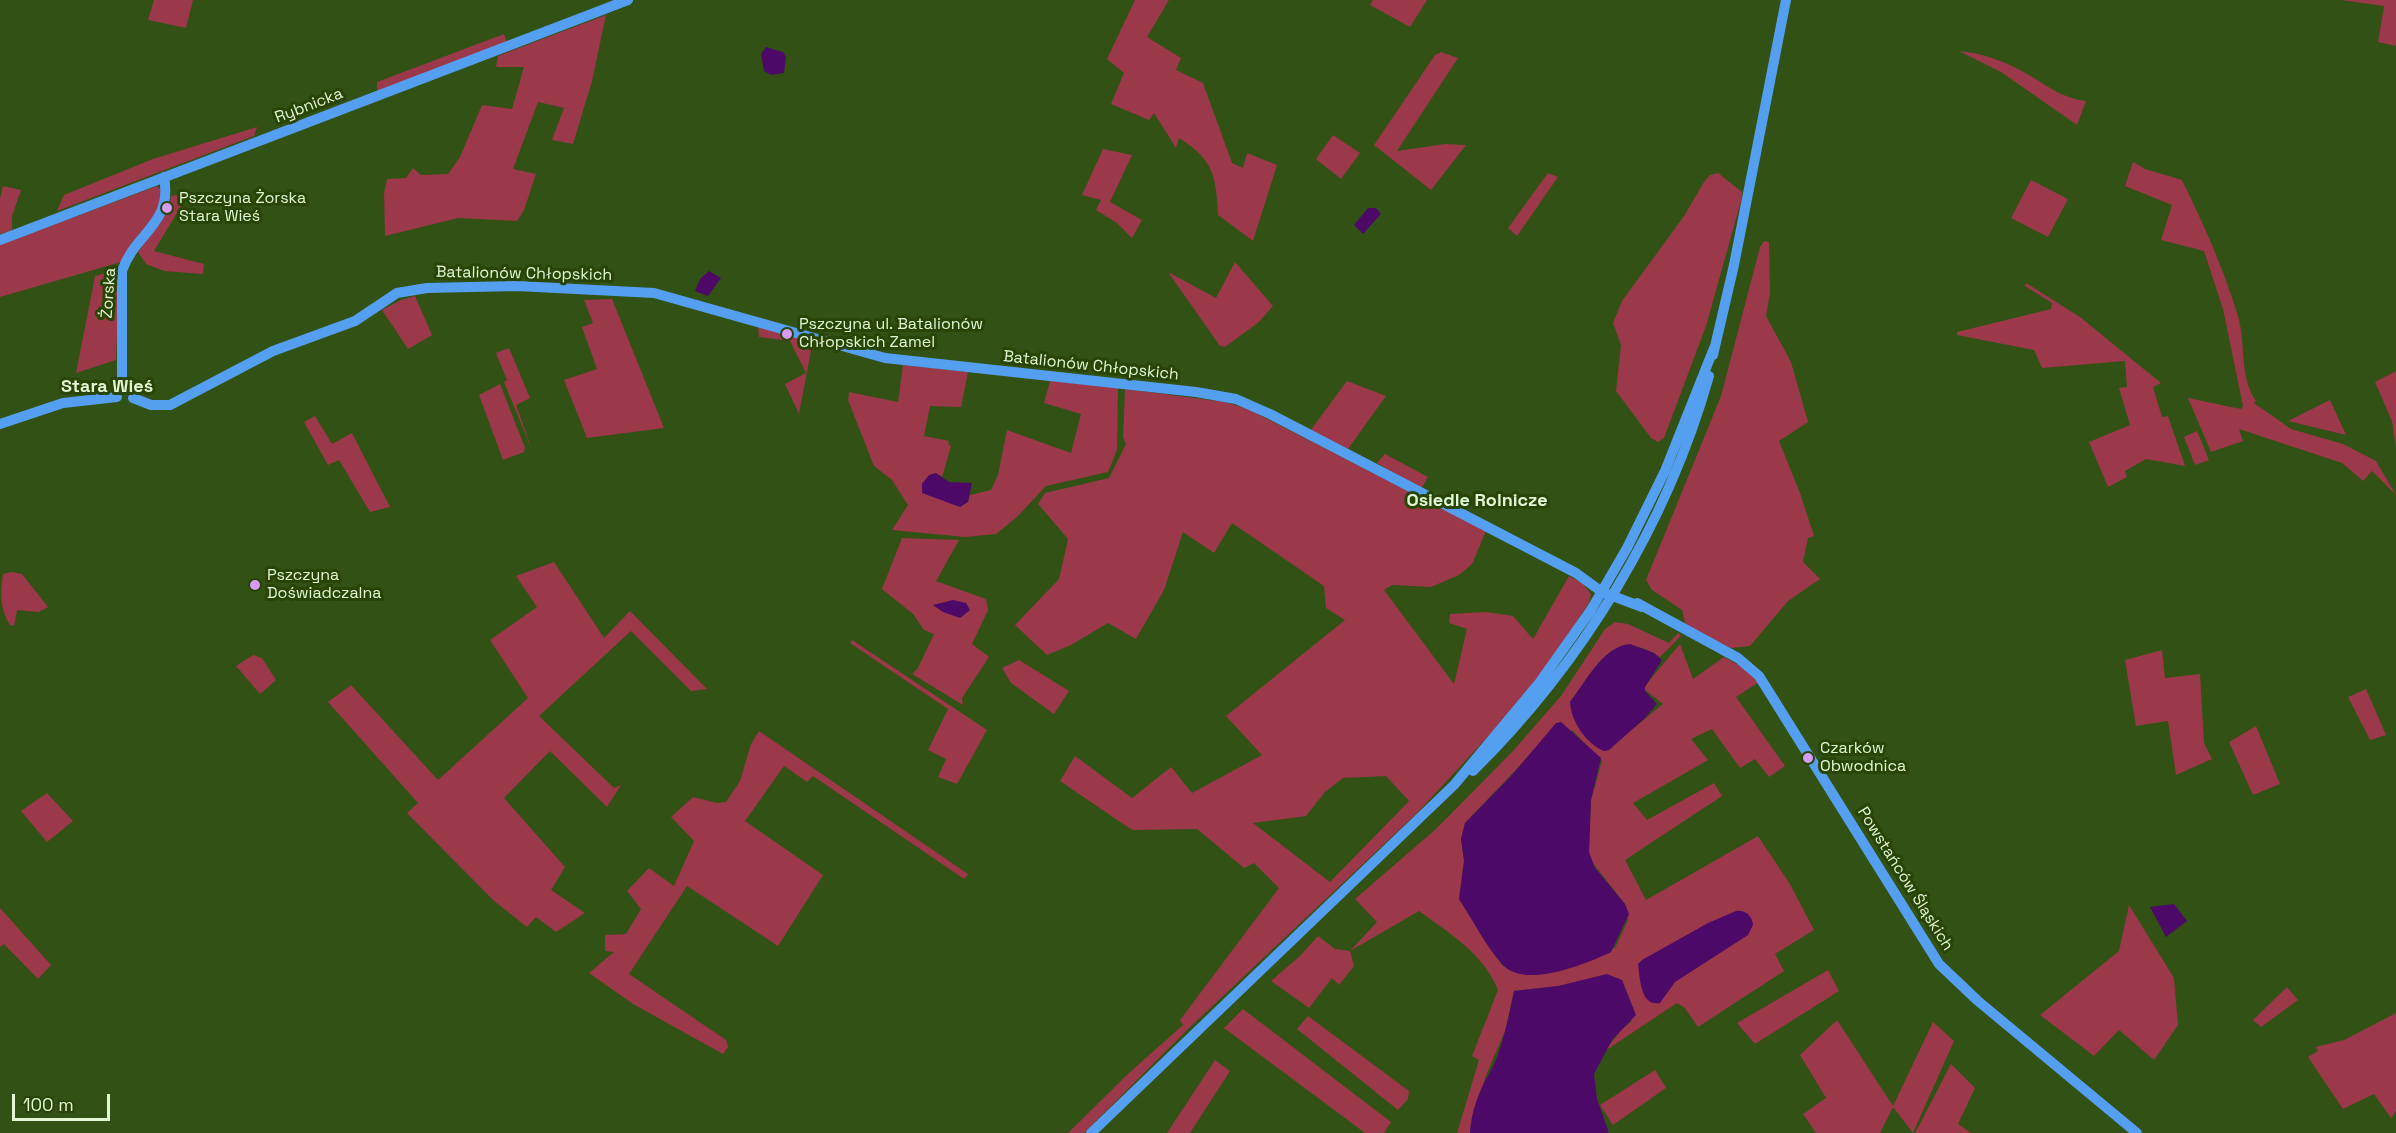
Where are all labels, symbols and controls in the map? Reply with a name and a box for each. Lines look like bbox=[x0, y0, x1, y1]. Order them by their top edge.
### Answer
street label: Rybnicka bbox=[272, 84, 346, 128]
place label: Pszczyna Żorska Stara Wieś bbox=[179, 189, 306, 227]
marker: Pszczyna Żorska Stara Wieś bbox=[160, 201, 174, 215]
street label: Batalionów Chłopskich bbox=[436, 263, 612, 285]
street label: Żorska bbox=[98, 267, 120, 319]
place label: Pszczyna ul. Batalionów Chłopskich Zamel bbox=[799, 315, 983, 353]
marker: Pszczyna ul. Batalionów Chłopskich Zamel bbox=[780, 327, 794, 341]
street label: Batalionów Chłopskich bbox=[1002, 347, 1180, 385]
district label: Stara Wieś bbox=[61, 376, 153, 398]
district label: Osiedle Rolnicze bbox=[1406, 490, 1548, 512]
place label: Pszczyna Doświadczalna bbox=[267, 566, 382, 604]
marker: Pszczyna Doświadczalna bbox=[248, 578, 262, 592]
place label: Czarków Obwodnica bbox=[1820, 739, 1906, 777]
marker: Czarków Obwodnica bbox=[1801, 751, 1815, 765]
street label: Powstańców Śląskich bbox=[1853, 804, 1957, 954]
scale bar bbox=[15, 1082, 112, 1120]
text: 100 m bbox=[23, 1093, 74, 1116]

